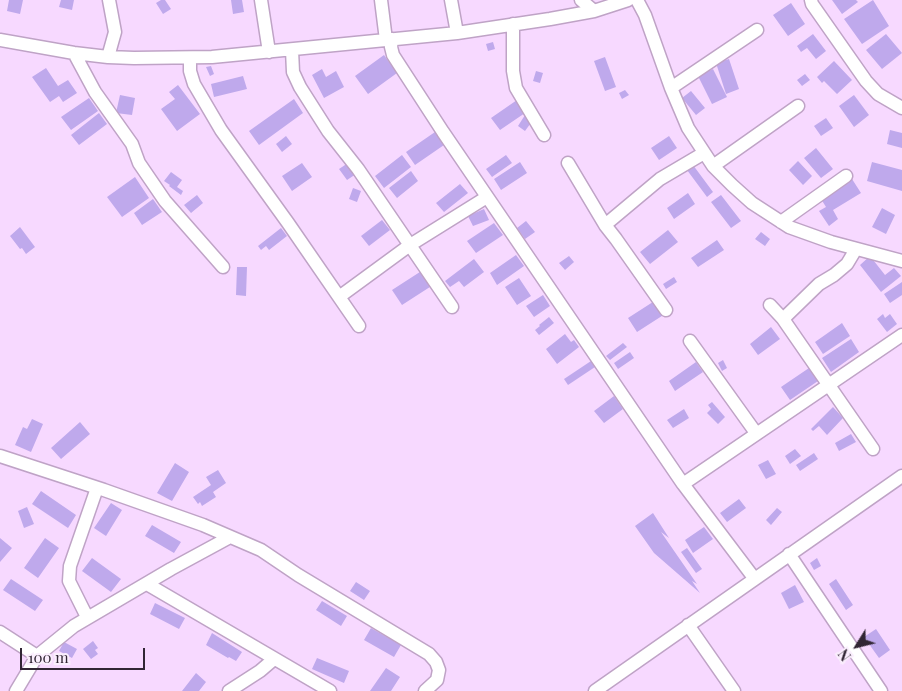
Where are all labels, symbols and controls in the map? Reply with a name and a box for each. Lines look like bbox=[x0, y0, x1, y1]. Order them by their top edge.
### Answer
north arrow bbox=[832, 621, 882, 671]
scale bar bbox=[22, 638, 148, 670]
text: N bbox=[834, 645, 855, 665]
text: 100 m bbox=[28, 647, 69, 667]

